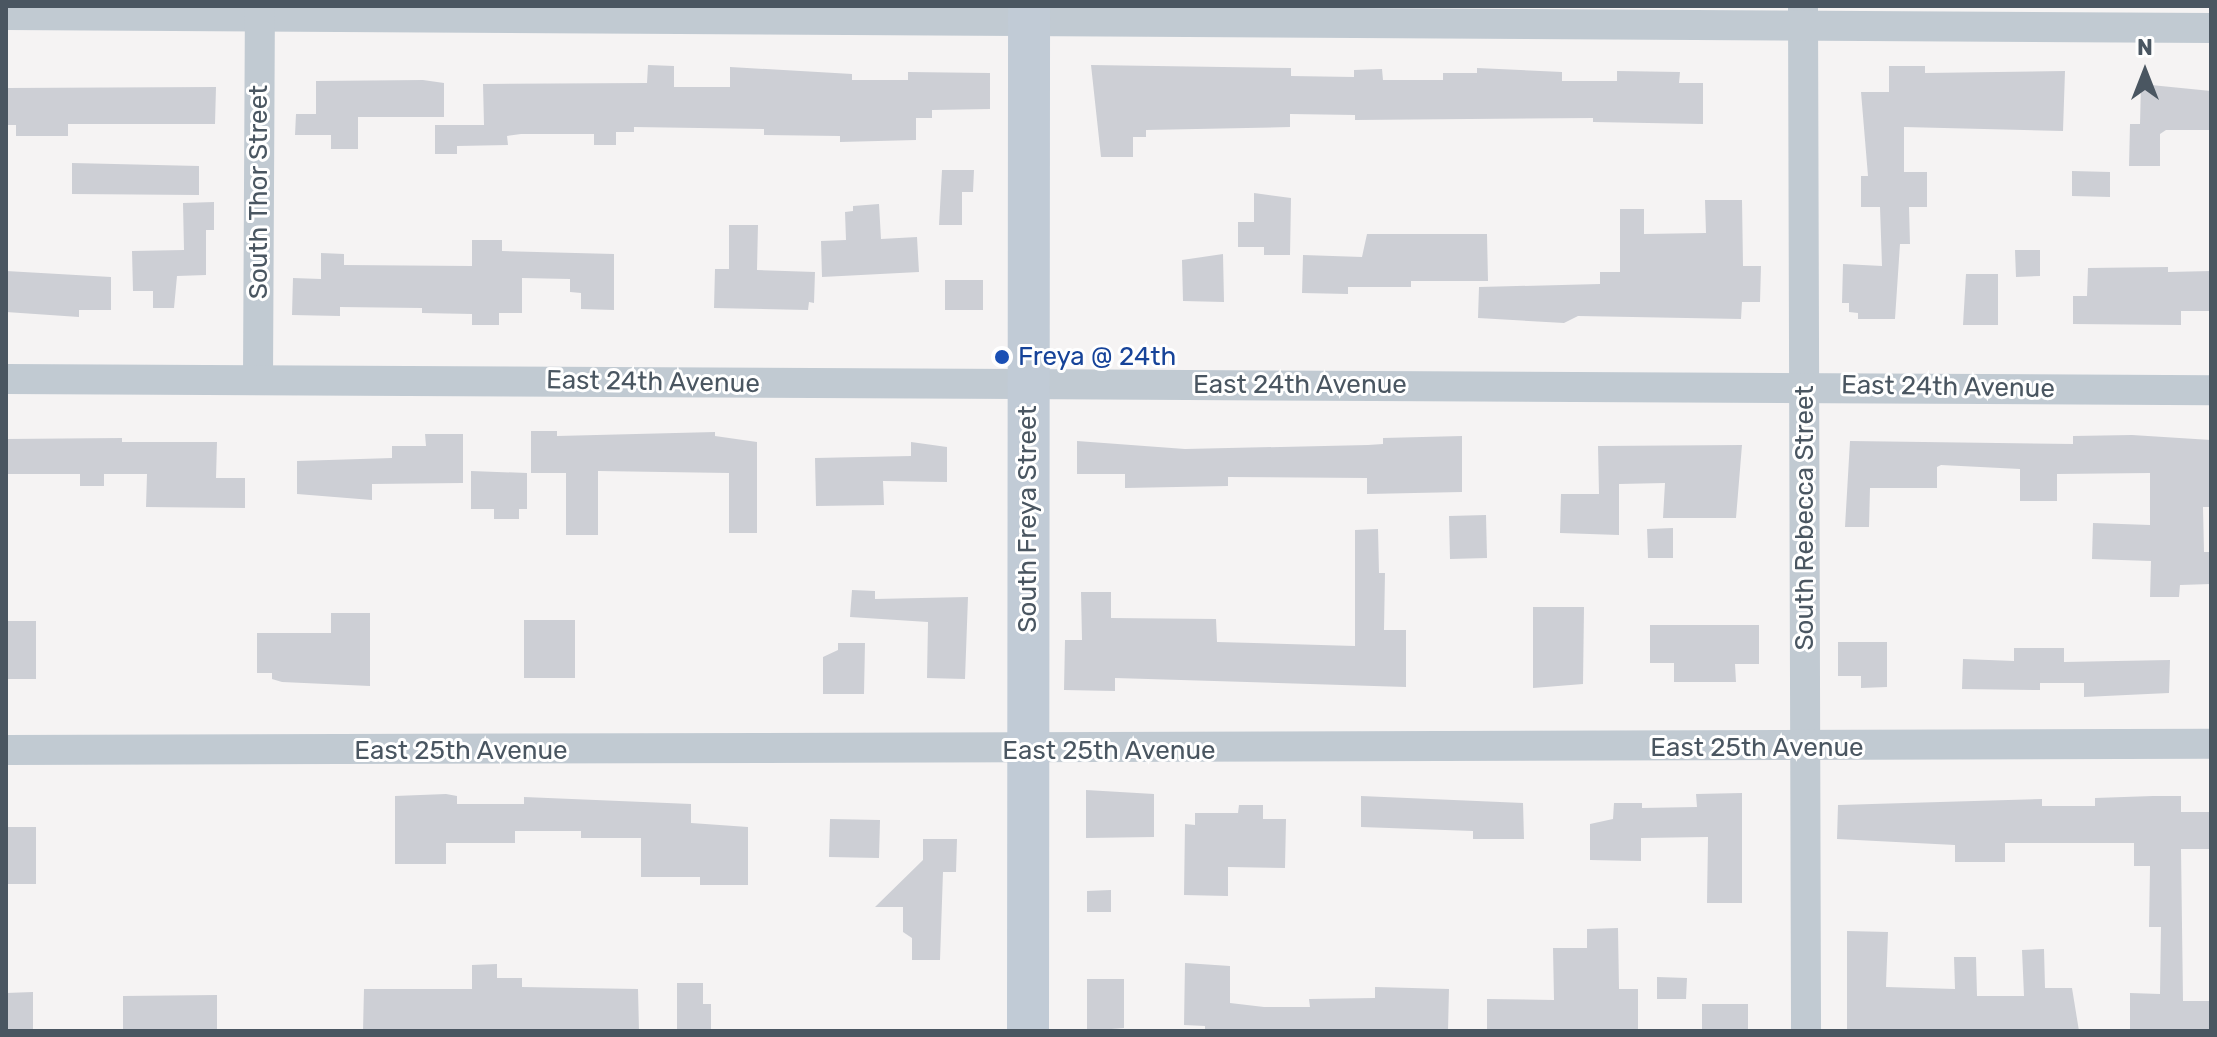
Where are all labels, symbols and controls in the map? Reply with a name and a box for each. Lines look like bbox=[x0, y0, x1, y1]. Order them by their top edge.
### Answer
north arrow bbox=[2105, 32, 2185, 112]
text: N bbox=[2137, 34, 2153, 61]
street label: South Thor Street bbox=[243, 84, 275, 300]
place label: Freya @ 24th bbox=[1018, 341, 1176, 373]
marker: Freya @ 24th bbox=[993, 348, 1011, 366]
street label: East 24th Avenue bbox=[546, 365, 760, 399]
street label: East 24th Avenue bbox=[1193, 369, 1407, 401]
street label: East 24th Avenue bbox=[1841, 370, 2055, 404]
street label: South Rebecca Street bbox=[1789, 385, 1821, 651]
street label: South Freya Street bbox=[1012, 405, 1044, 633]
street label: East 25th Avenue bbox=[1650, 732, 1864, 764]
street label: East 25th Avenue bbox=[354, 735, 568, 767]
street label: East 25th Avenue bbox=[1002, 735, 1216, 767]

